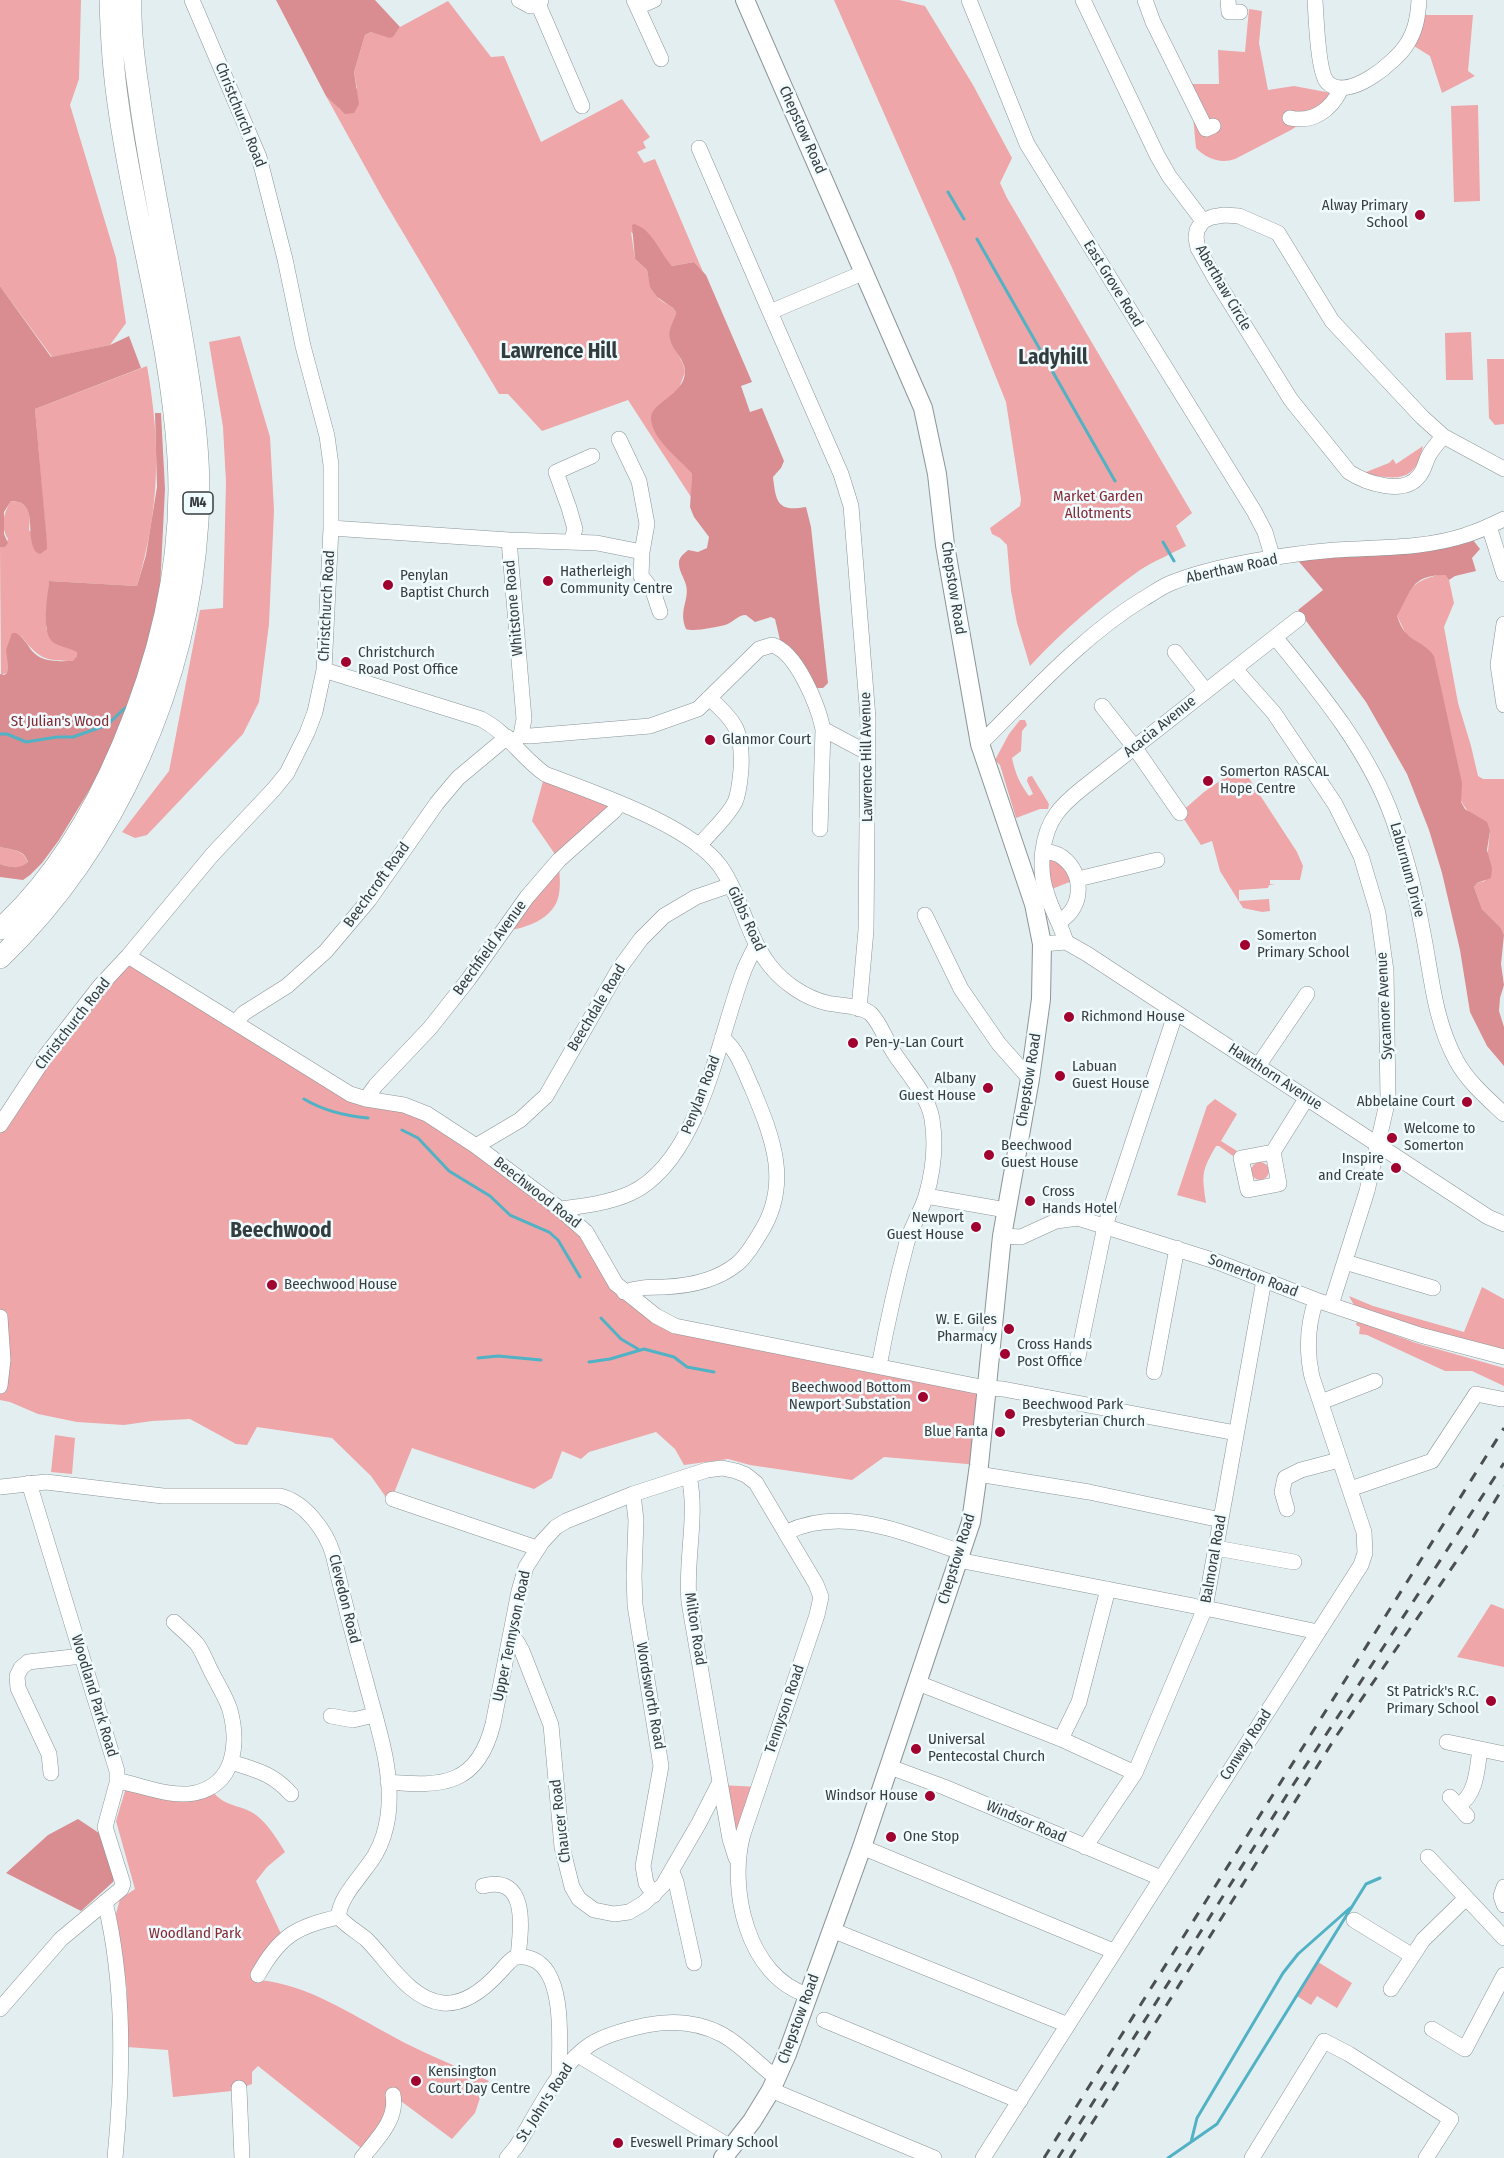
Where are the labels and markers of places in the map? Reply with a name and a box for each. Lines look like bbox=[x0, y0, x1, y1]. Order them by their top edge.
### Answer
place label: Alway Primary School bbox=[1322, 197, 1408, 232]
marker: Alway Primary School bbox=[1413, 208, 1427, 222]
place label: Hatherleigh Community Centre bbox=[560, 563, 673, 598]
place label: Penylan Baptist Church bbox=[400, 567, 489, 602]
marker: Hatherleigh Community Centre bbox=[541, 574, 555, 588]
marker: Penylan Baptist Church bbox=[381, 578, 395, 592]
place label: Christchurch Road Post Office bbox=[358, 644, 458, 679]
marker: Christchurch Road Post Office bbox=[339, 655, 353, 669]
place label: Glanmor Court bbox=[722, 731, 811, 749]
marker: Glanmor Court bbox=[703, 733, 717, 747]
place label: Somerton RASCAL Hope Centre bbox=[1220, 763, 1329, 798]
marker: Somerton RASCAL Hope Centre bbox=[1201, 774, 1215, 788]
place label: Somerton Primary School bbox=[1257, 927, 1349, 962]
marker: Somerton Primary School bbox=[1238, 938, 1252, 952]
place label: Richmond House bbox=[1081, 1008, 1185, 1026]
marker: Richmond House bbox=[1062, 1010, 1076, 1024]
place label: Pen-y-Lan Court bbox=[865, 1034, 964, 1052]
marker: Pen-y-Lan Court bbox=[846, 1036, 860, 1050]
place label: Labuan Guest House bbox=[1072, 1058, 1149, 1093]
marker: Labuan Guest House bbox=[1053, 1069, 1067, 1083]
place label: Albany Guest House bbox=[899, 1070, 976, 1105]
marker: Albany Guest House bbox=[981, 1081, 995, 1095]
place label: Abbelaine Court bbox=[1357, 1093, 1455, 1111]
marker: Abbelaine Court bbox=[1460, 1095, 1474, 1109]
place label: Welcome to Somerton bbox=[1404, 1120, 1475, 1155]
marker: Welcome to Somerton bbox=[1385, 1131, 1399, 1145]
place label: Beechwood Guest House bbox=[1001, 1137, 1078, 1172]
marker: Beechwood Guest House bbox=[982, 1148, 996, 1162]
place label: Inspire and Create bbox=[1318, 1150, 1384, 1185]
marker: Inspire and Create bbox=[1389, 1161, 1403, 1175]
place label: Cross Hands Hotel bbox=[1042, 1183, 1117, 1218]
marker: Cross Hands Hotel bbox=[1023, 1194, 1037, 1208]
place label: Newport Guest House bbox=[887, 1209, 964, 1244]
marker: Newport Guest House bbox=[969, 1220, 983, 1234]
place label: Beechwood House bbox=[284, 1276, 397, 1294]
marker: Beechwood House bbox=[265, 1278, 279, 1292]
place label: W. E. Giles Pharmacy bbox=[936, 1311, 997, 1346]
marker: W. E. Giles Pharmacy bbox=[1002, 1322, 1016, 1336]
place label: Cross Hands Post Office bbox=[1017, 1336, 1092, 1371]
marker: Cross Hands Post Office bbox=[998, 1347, 1012, 1361]
place label: Beechwood Bottom Newport Substation bbox=[789, 1379, 911, 1414]
marker: Beechwood Bottom Newport Substation bbox=[916, 1390, 930, 1404]
place label: Beechwood Park Presbyterian Church bbox=[1022, 1396, 1145, 1431]
marker: Beechwood Park Presbyterian Church bbox=[1003, 1407, 1017, 1421]
place label: Blue Fanta bbox=[924, 1423, 988, 1441]
marker: Blue Fanta bbox=[993, 1425, 1007, 1439]
place label: St Patrick's R.C. Primary School bbox=[1387, 1683, 1479, 1718]
marker: St Patrick's R.C. Primary School bbox=[1484, 1694, 1498, 1708]
place label: Universal Pentecostal Church bbox=[928, 1731, 1045, 1766]
marker: Universal Pentecostal Church bbox=[909, 1742, 923, 1756]
place label: Windsor House bbox=[825, 1787, 918, 1805]
marker: Windsor House bbox=[923, 1789, 937, 1803]
place label: One Stop bbox=[903, 1828, 959, 1846]
marker: One Stop bbox=[884, 1830, 898, 1844]
place label: Kensington Court Day Centre bbox=[428, 2063, 530, 2098]
marker: Kensington Court Day Centre bbox=[409, 2074, 423, 2088]
place label: Eveswell Primary School bbox=[630, 2134, 778, 2152]
marker: Eveswell Primary School bbox=[611, 2136, 625, 2150]

